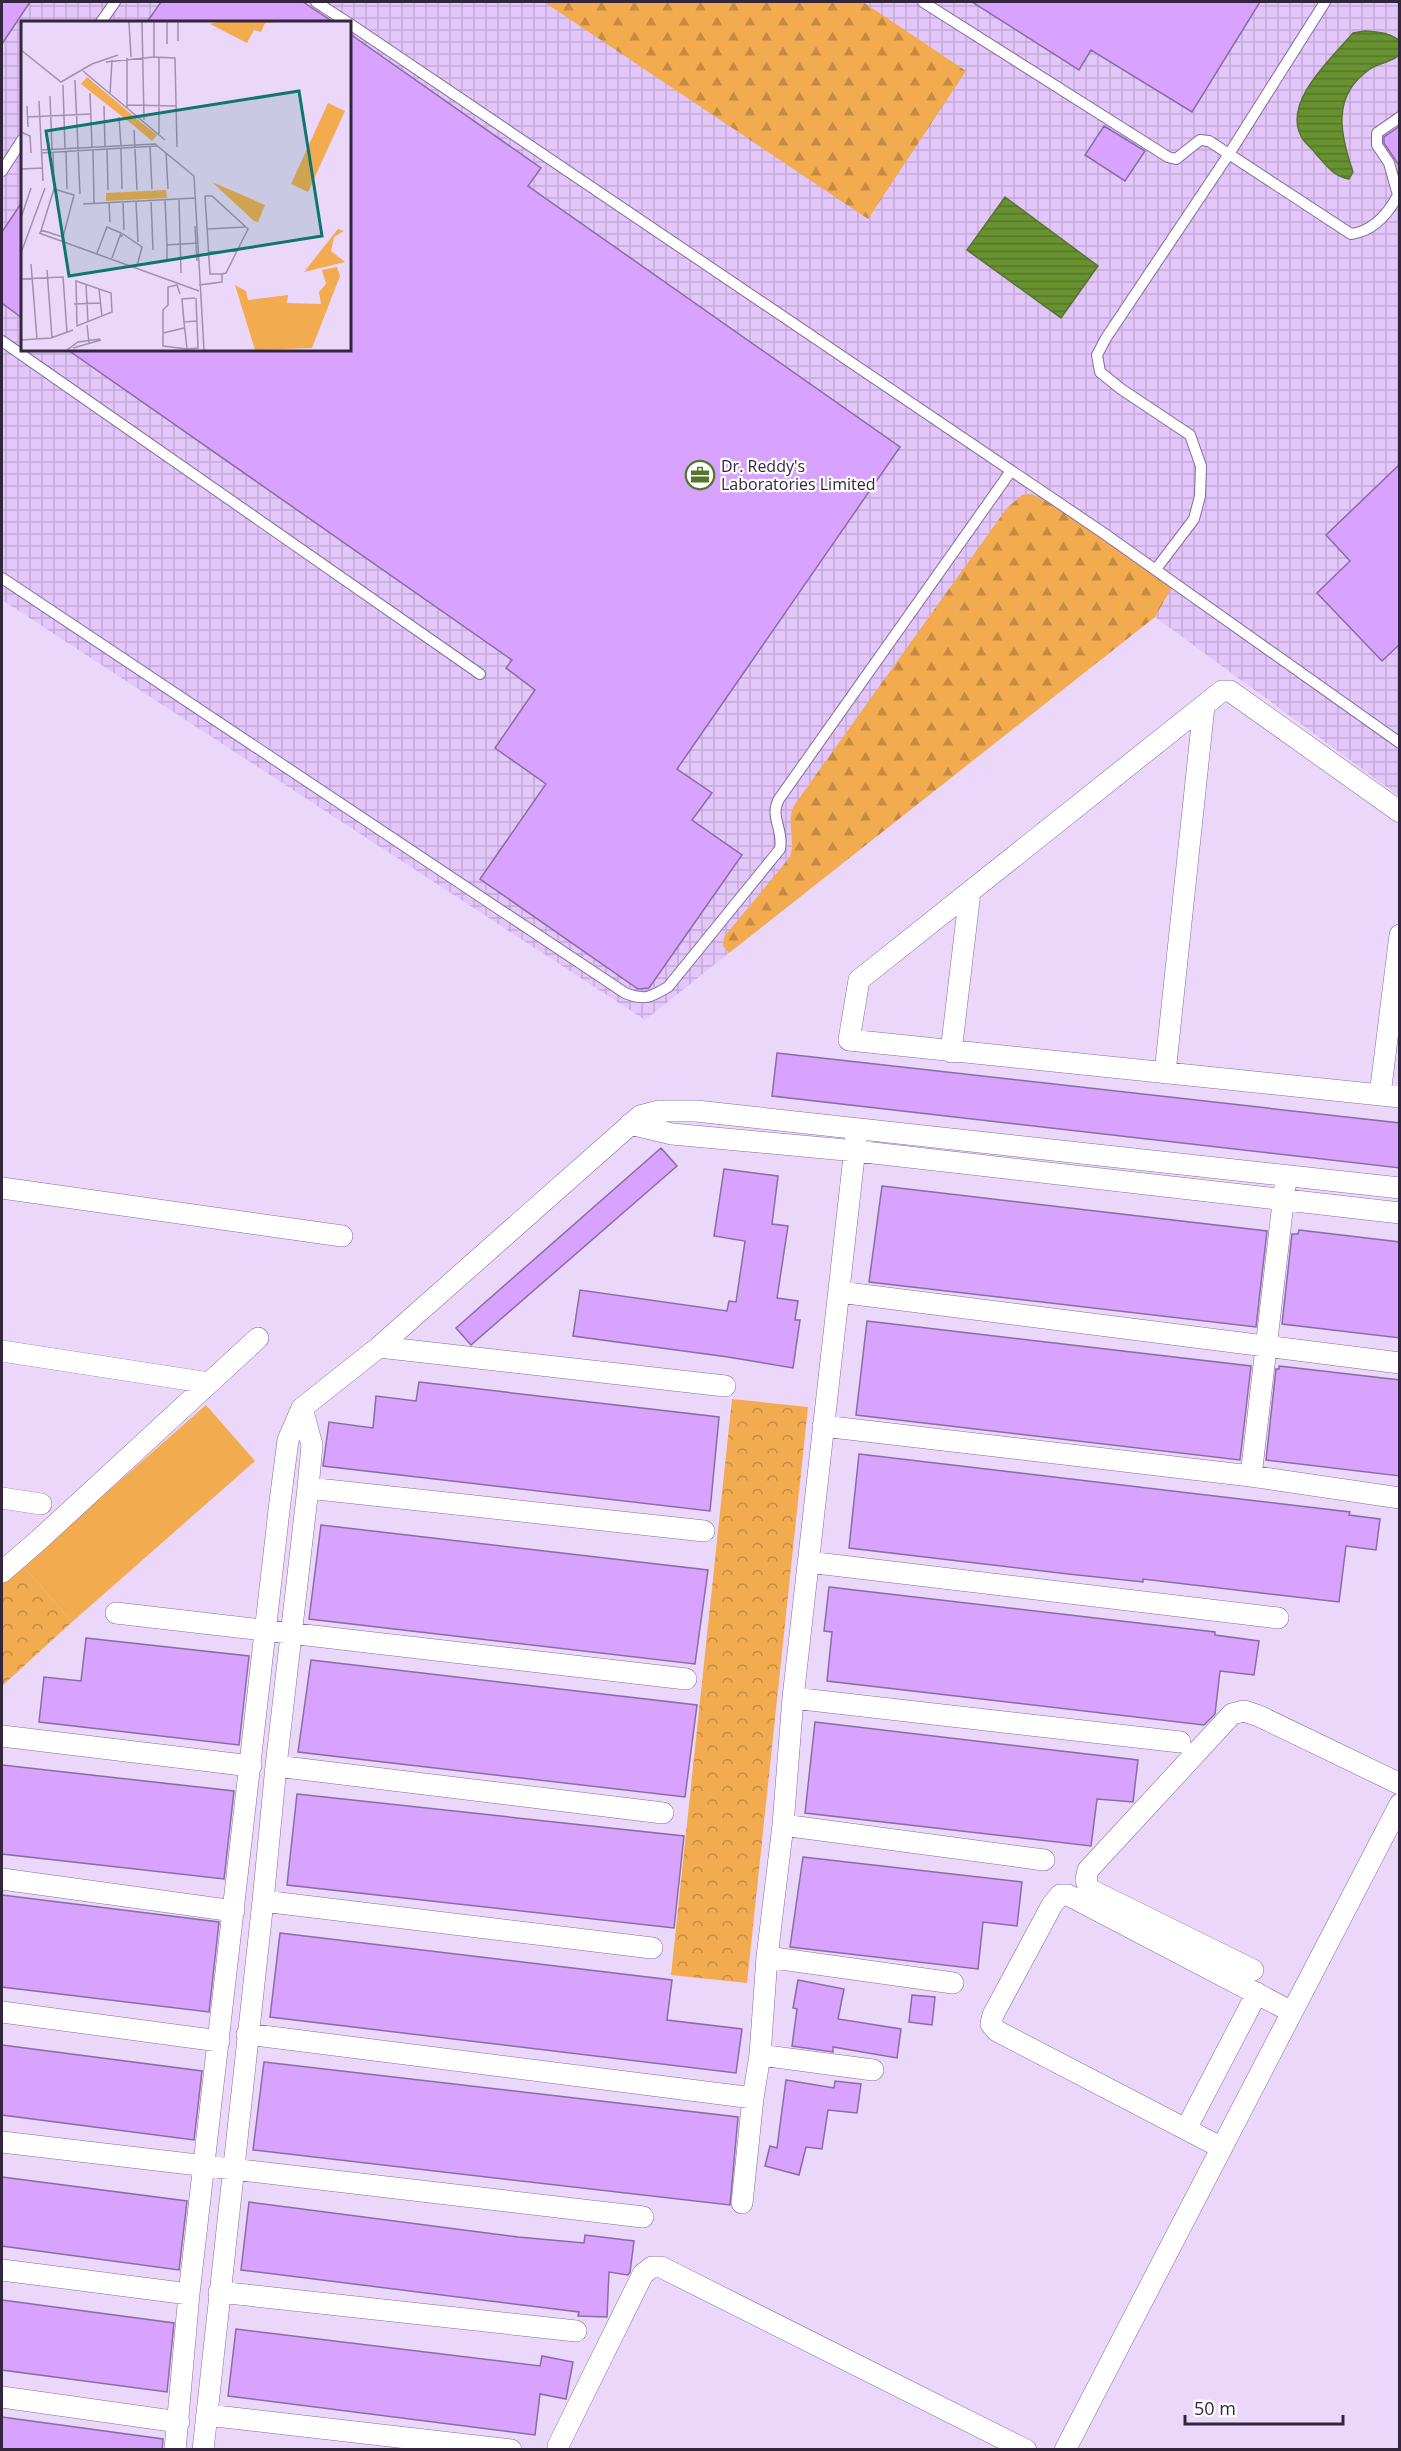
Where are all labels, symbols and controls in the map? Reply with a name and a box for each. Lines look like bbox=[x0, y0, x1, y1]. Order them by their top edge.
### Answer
inset map bbox=[21, 21, 351, 351]
place label: Dr. Reddy's Laboratories Limited bbox=[721, 455, 875, 495]
office icon: Dr. Reddy's Laboratories Limited bbox=[684, 459, 716, 491]
scale bar bbox=[1185, 2388, 1342, 2426]
text: 50 m bbox=[1194, 2396, 1236, 2420]

